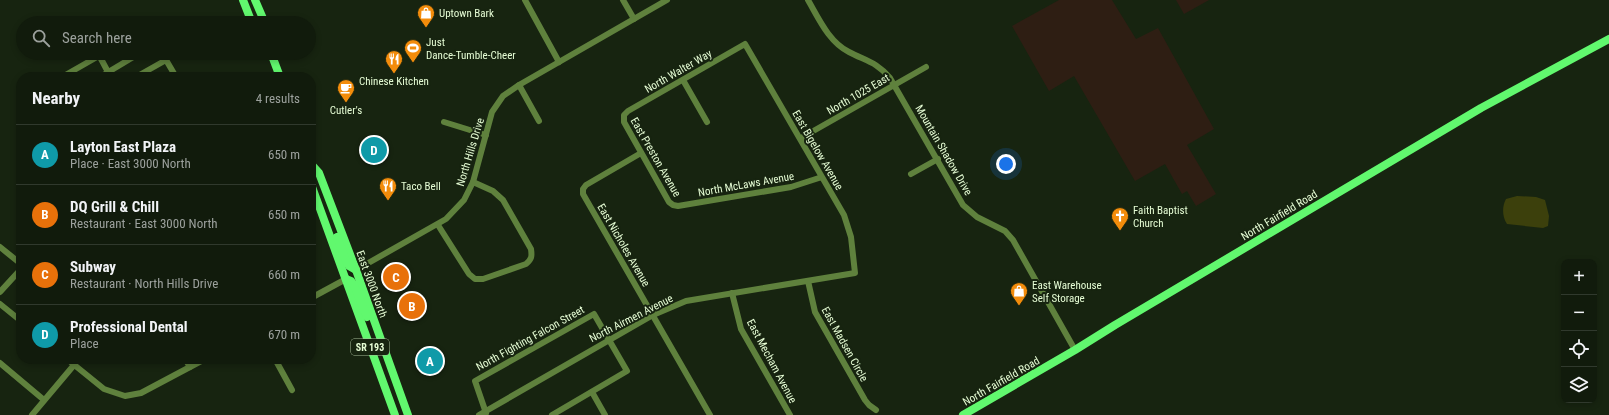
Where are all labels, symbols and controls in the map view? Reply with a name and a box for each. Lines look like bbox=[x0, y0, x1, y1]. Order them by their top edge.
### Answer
shop icon: Uptown Bark bbox=[416, 3, 436, 28]
place label: Uptown Bark bbox=[439, 7, 494, 20]
search box bbox=[16, 16, 316, 60]
icon: search bbox=[30, 27, 52, 49]
text: Search here bbox=[62, 29, 132, 47]
place label: Just Dance-Tumble-Cheer bbox=[426, 36, 516, 62]
sports icon: Just Dance-Tumble-Cheer bbox=[403, 38, 423, 63]
street label: North Walter Way bbox=[642, 47, 714, 96]
restaurant icon: Chinese Kitchen bbox=[384, 49, 404, 74]
street label: North 1025 East bbox=[825, 71, 892, 118]
place label: Chinese Kitchen bbox=[359, 75, 429, 88]
cafe icon: Cutler's bbox=[336, 78, 356, 103]
text: Nearby bbox=[32, 88, 80, 108]
text: 4 results bbox=[256, 91, 300, 106]
street label: Mountain Shadow Drive bbox=[912, 103, 975, 198]
place label: Cutler's bbox=[330, 104, 362, 117]
street label: East Bigelow Avenue bbox=[789, 108, 846, 192]
street label: East Preston Avenue bbox=[628, 115, 684, 199]
street label: North Hills Drive bbox=[454, 116, 487, 188]
pin: D bbox=[361, 135, 387, 165]
text: Layton East Plaza bbox=[70, 138, 176, 156]
text: A bbox=[41, 147, 49, 162]
text: 650 m bbox=[268, 147, 300, 162]
your location bbox=[996, 154, 1016, 174]
text: Place · East 3000 North bbox=[70, 156, 191, 171]
street label: North McLaws Avenue bbox=[697, 170, 795, 199]
restaurant icon: Taco Bell bbox=[378, 176, 398, 201]
place label: Taco Bell bbox=[401, 180, 441, 193]
street label: North Fairfield Road bbox=[1239, 188, 1320, 243]
text: DQ Grill & Chill bbox=[70, 198, 159, 216]
street label: East Nicholes Avenue bbox=[595, 201, 653, 289]
place label: Faith Baptist Church bbox=[1133, 204, 1188, 230]
church icon: Faith Baptist Church bbox=[1110, 206, 1130, 231]
text: B bbox=[41, 207, 49, 222]
text: 650 m bbox=[268, 207, 300, 222]
text: Restaurant · East 3000 North bbox=[70, 216, 218, 231]
street label: East 3000 North bbox=[353, 249, 390, 319]
text: Subway bbox=[70, 258, 116, 276]
map controls bbox=[1561, 259, 1597, 403]
button: + bbox=[1561, 259, 1597, 295]
pin: C bbox=[383, 262, 409, 292]
text: C bbox=[41, 267, 49, 282]
text: 660 m bbox=[268, 267, 300, 282]
text: Restaurant · North Hills Drive bbox=[70, 276, 218, 291]
place label: East Warehouse Self Storage bbox=[1032, 279, 1102, 305]
shop icon: East Warehouse Self Storage bbox=[1009, 281, 1029, 306]
pin: B bbox=[399, 291, 425, 321]
street label: North Airmen Avenue bbox=[587, 292, 675, 345]
button: − bbox=[1561, 295, 1597, 331]
street label: North Fighting Falcon Street bbox=[474, 303, 587, 374]
street label: East Madsen Circle bbox=[819, 305, 870, 384]
street label: East Mecham Avenue bbox=[744, 317, 799, 405]
text: Professional Dental bbox=[70, 318, 188, 336]
text: D bbox=[41, 327, 49, 342]
text: 670 m bbox=[268, 327, 300, 342]
button: locate bbox=[1561, 331, 1597, 367]
text: Place bbox=[70, 336, 99, 351]
road number: SR 193 bbox=[351, 339, 389, 355]
pin: A bbox=[417, 346, 443, 376]
street label: North Fairfield Road bbox=[961, 354, 1042, 409]
button: layers bbox=[1561, 367, 1597, 403]

